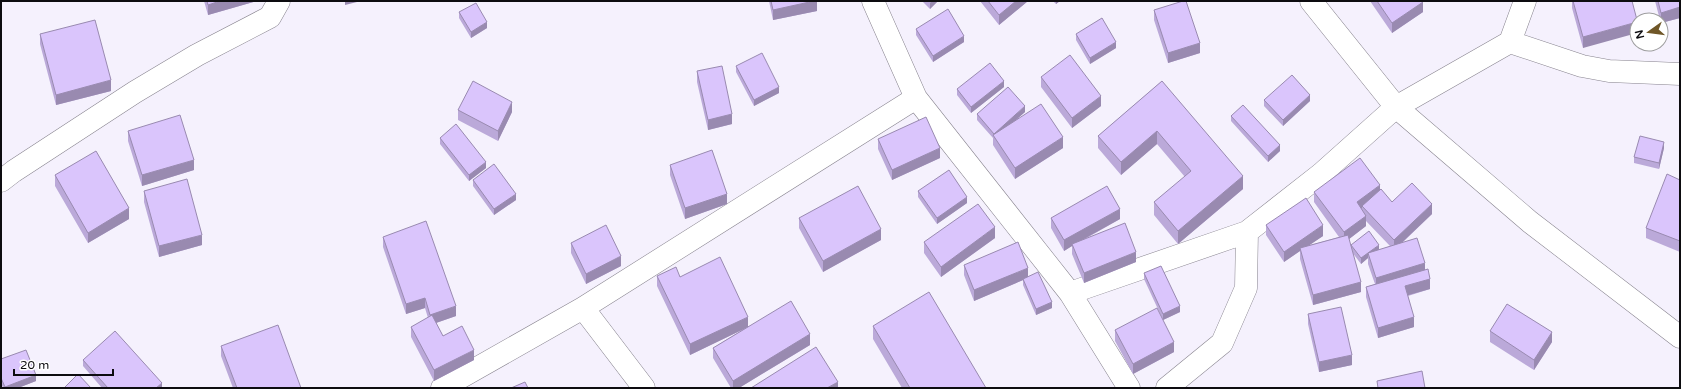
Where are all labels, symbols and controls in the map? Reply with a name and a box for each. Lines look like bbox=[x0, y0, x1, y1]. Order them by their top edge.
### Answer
north arrow bbox=[1629, 12, 1669, 52]
text: N bbox=[1632, 28, 1647, 40]
scale bar bbox=[14, 351, 113, 377]
text: 20 m bbox=[20, 358, 49, 372]

